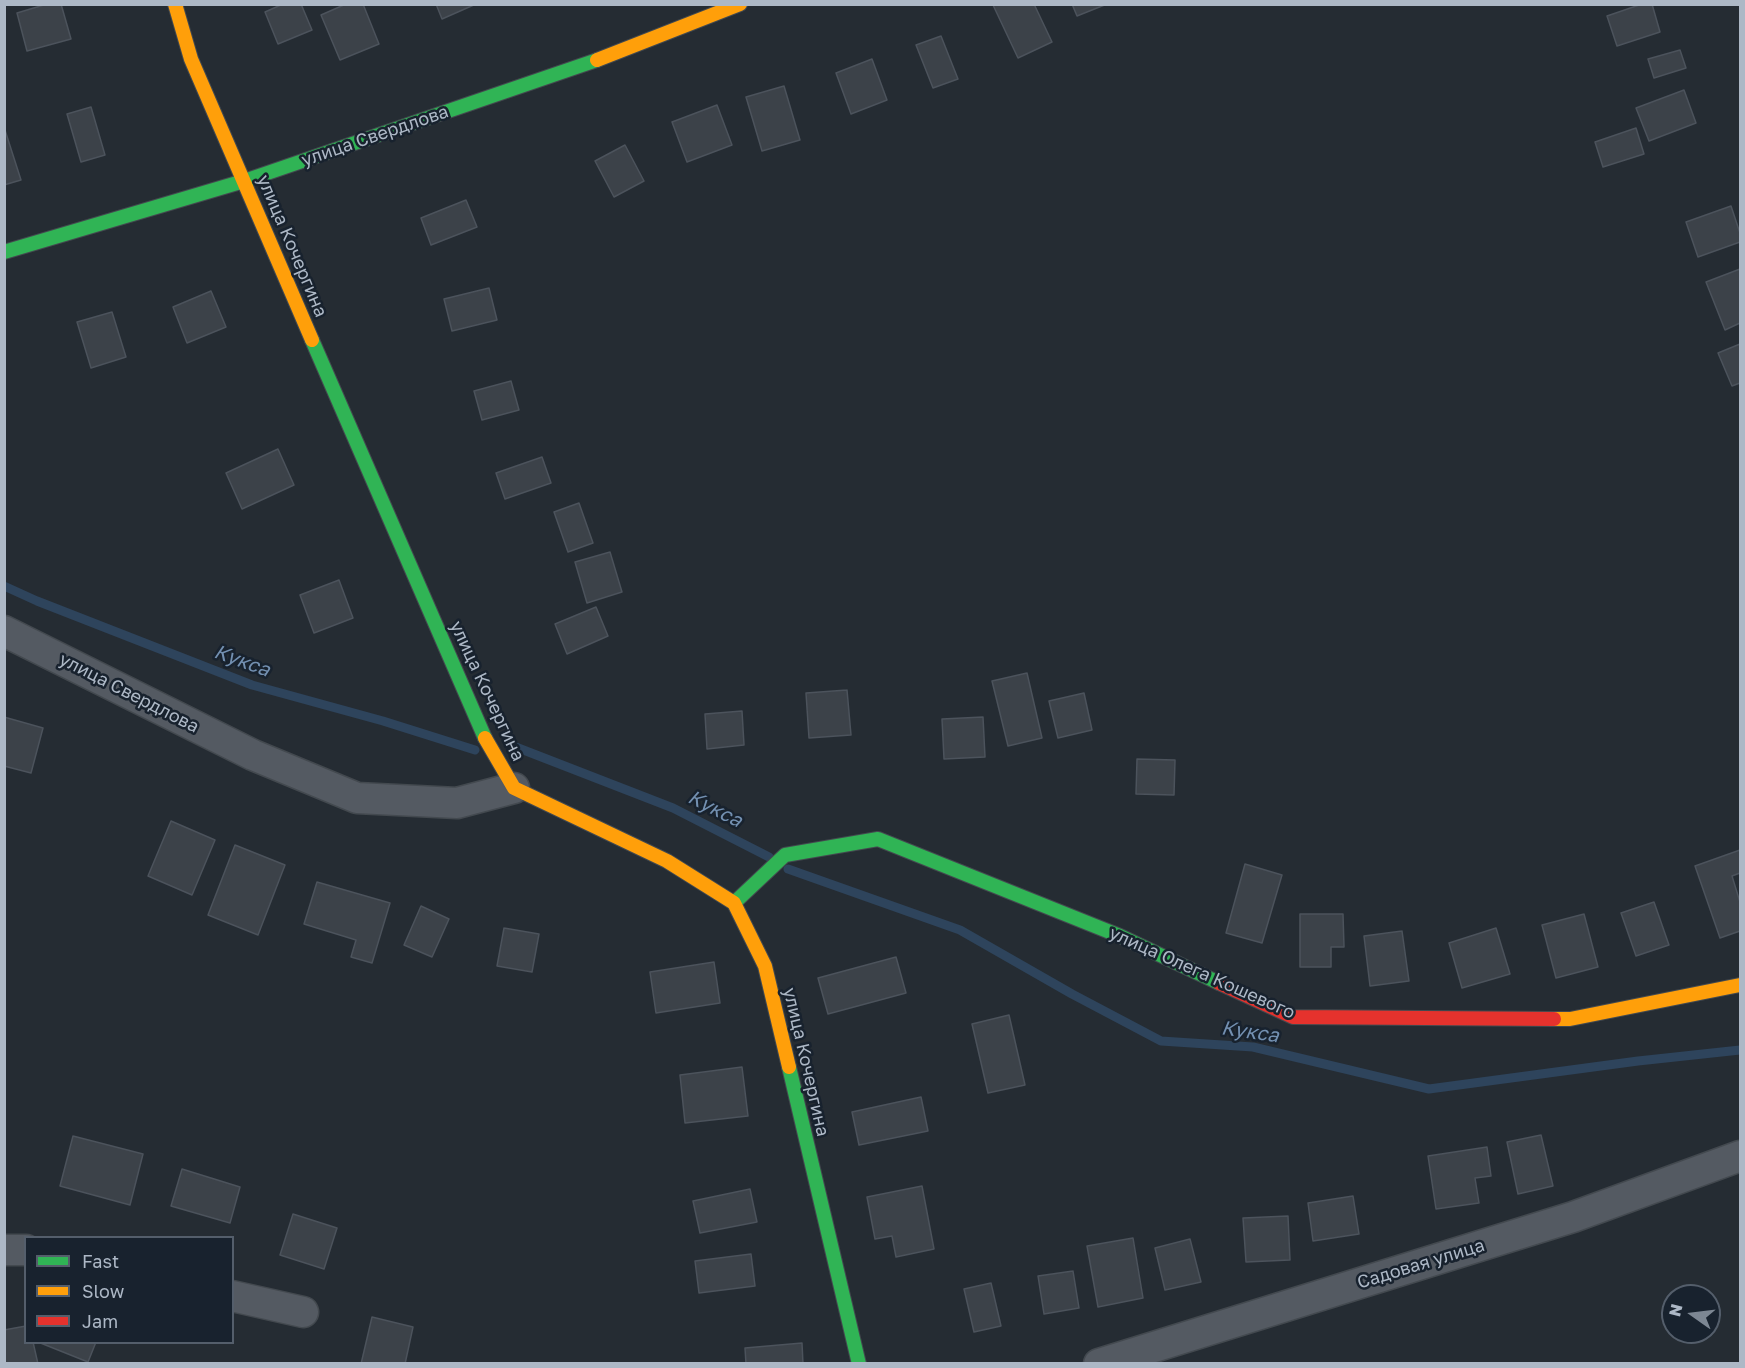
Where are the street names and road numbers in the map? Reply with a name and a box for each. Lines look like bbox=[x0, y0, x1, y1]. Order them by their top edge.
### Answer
street label: улица Свердлова bbox=[299, 101, 451, 171]
street label: улица Кочергина bbox=[252, 172, 332, 320]
street label: улица Кочергина bbox=[445, 617, 529, 765]
street label: улица Свердлова bbox=[56, 648, 202, 738]
street label: улица Олега Кошевого bbox=[1106, 922, 1298, 1024]
street label: улица Кочергина bbox=[778, 985, 834, 1139]
street label: Садовая улица bbox=[1355, 1234, 1487, 1294]

